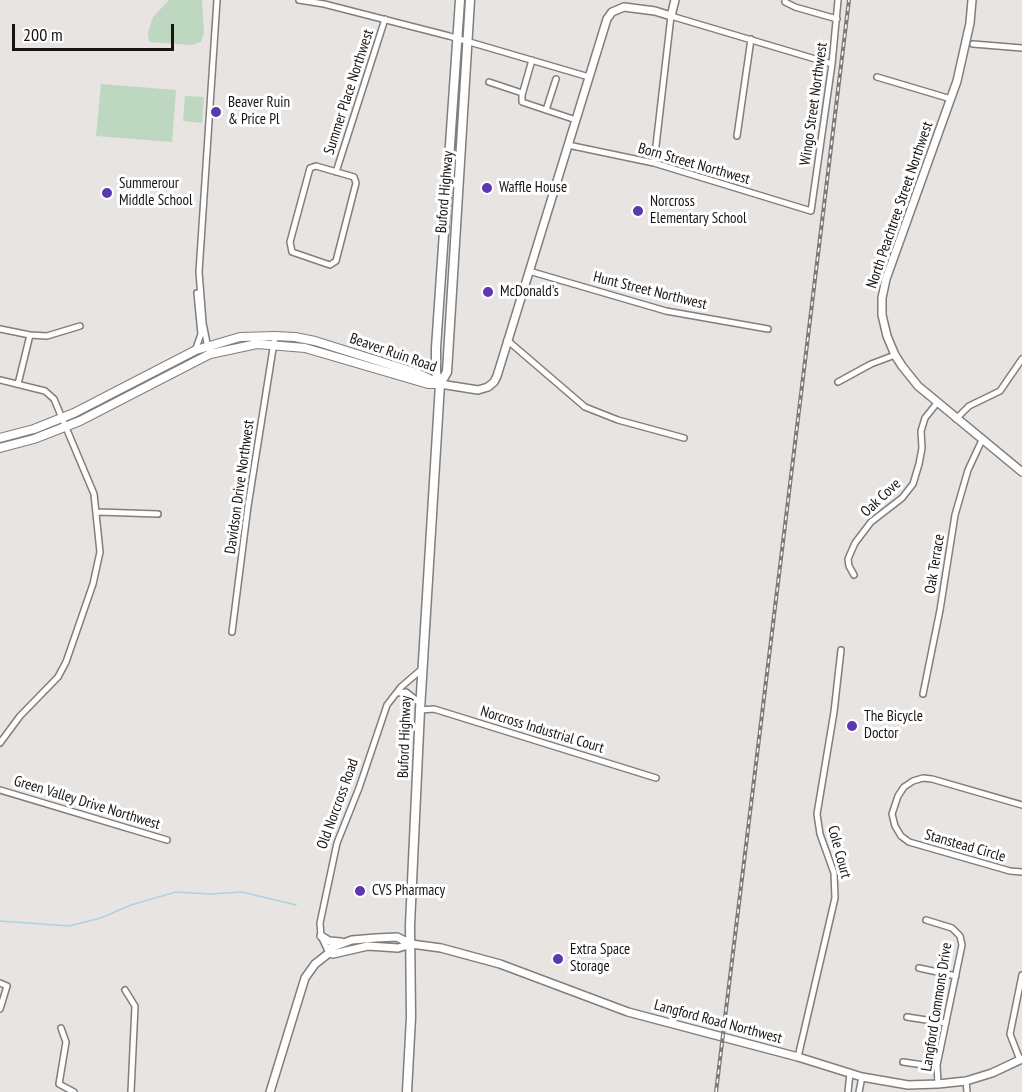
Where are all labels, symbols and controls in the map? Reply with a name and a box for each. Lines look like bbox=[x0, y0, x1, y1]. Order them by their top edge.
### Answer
scale bar bbox=[15, 12, 177, 50]
text: 200 m bbox=[23, 23, 63, 46]
street label: Summer Place Northwest bbox=[320, 27, 378, 157]
street label: Wingo Street Northwest bbox=[796, 41, 832, 167]
place label: Beaver Ruin & Price Pl bbox=[228, 94, 290, 129]
marker: Beaver Ruin & Price Pl bbox=[209, 105, 223, 119]
street label: North Peachtree Street Northwest bbox=[863, 119, 937, 291]
street label: Born Street Northwest bbox=[636, 139, 752, 189]
street label: Buford Highway bbox=[432, 150, 458, 234]
place label: Summerour Middle School bbox=[119, 175, 192, 210]
place label: Waffle House bbox=[499, 179, 567, 197]
marker: Waffle House bbox=[480, 181, 494, 195]
marker: Summerour Middle School bbox=[100, 186, 114, 200]
place label: Norcross Elementary School bbox=[650, 193, 747, 228]
marker: Norcross Elementary School bbox=[631, 204, 645, 218]
street label: Hunt Street Northwest bbox=[591, 268, 709, 314]
place label: McDonald's bbox=[500, 283, 559, 301]
marker: McDonald's bbox=[481, 285, 495, 299]
street label: Beaver Ruin Road bbox=[347, 330, 439, 376]
street label: Davidson Drive Northwest bbox=[222, 419, 258, 555]
street label: Oak Cove bbox=[857, 475, 905, 521]
street label: Oak Terrace bbox=[921, 533, 949, 595]
street label: Buford Highway bbox=[395, 695, 415, 779]
street label: Norcross Industrial Court bbox=[478, 703, 606, 757]
place label: The Bicycle Doctor bbox=[864, 708, 923, 743]
marker: The Bicycle Doctor bbox=[845, 719, 859, 733]
street label: Old Norcross Road bbox=[313, 756, 363, 852]
street label: Green Valley Drive Northwest bbox=[12, 772, 162, 834]
street label: Cole Court bbox=[823, 824, 855, 880]
street label: Stanstead Circle bbox=[922, 826, 1008, 866]
place label: CVS Pharmacy bbox=[372, 882, 445, 900]
marker: CVS Pharmacy bbox=[353, 884, 367, 898]
place label: Extra Space Storage bbox=[570, 941, 630, 976]
street label: Langford Commons Drive bbox=[918, 941, 956, 1073]
marker: Extra Space Storage bbox=[551, 952, 565, 966]
street label: Langford Road Northwest bbox=[652, 996, 784, 1048]

